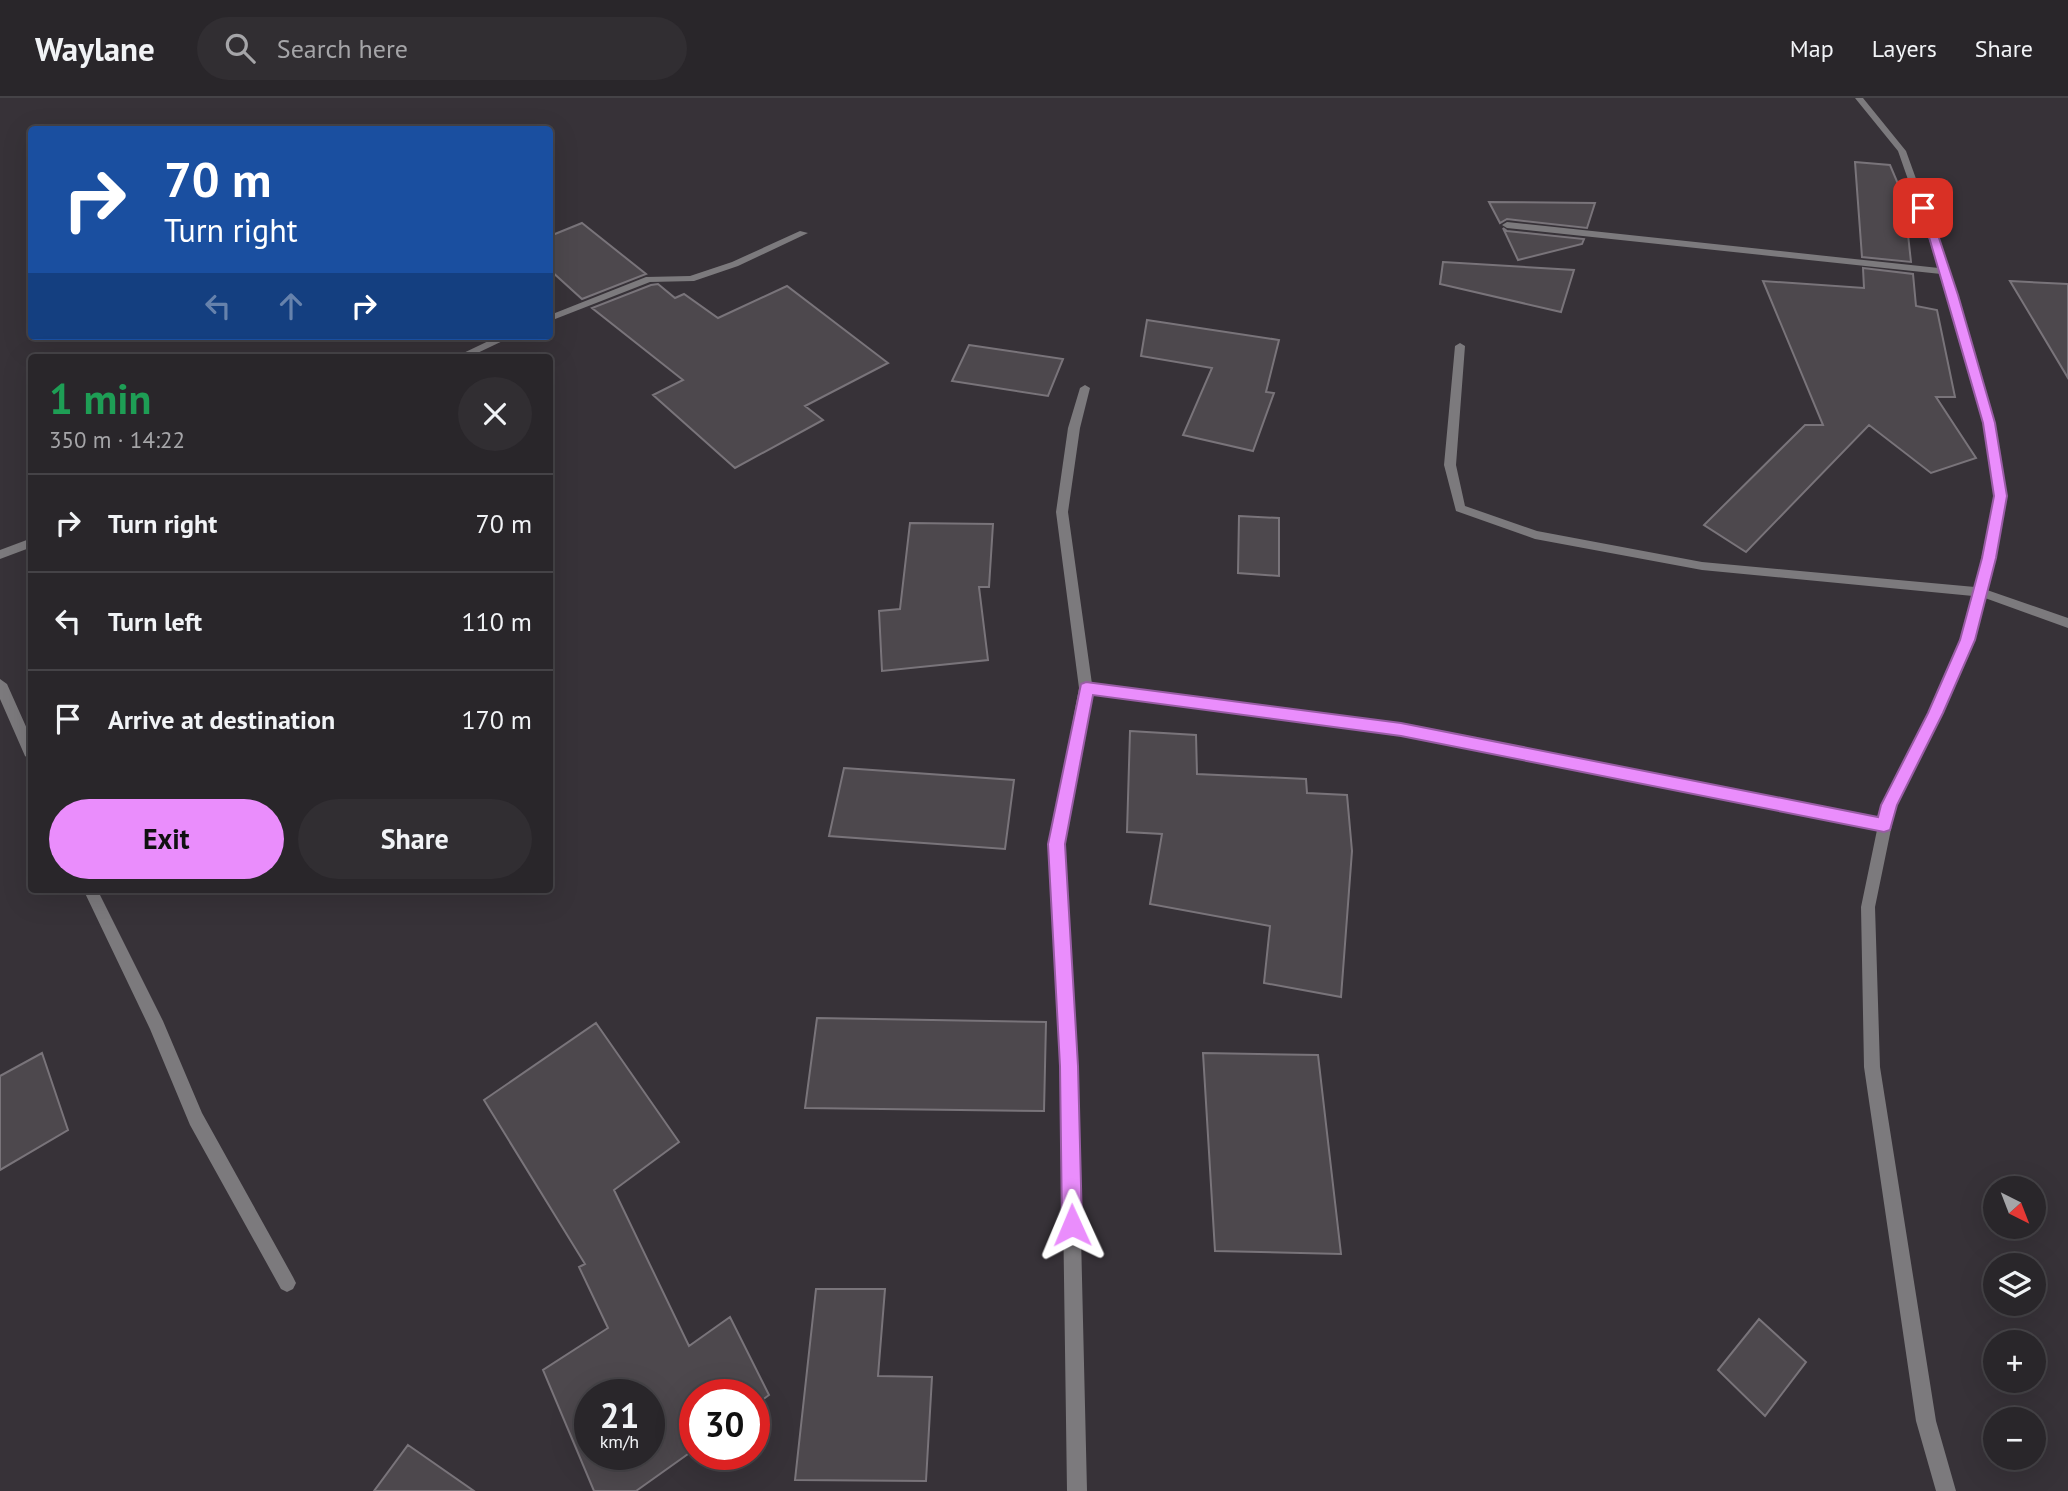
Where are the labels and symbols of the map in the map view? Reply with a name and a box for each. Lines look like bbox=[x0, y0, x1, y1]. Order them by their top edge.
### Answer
pin bbox=[1893, 178, 1953, 238]
north arrow bbox=[1983, 1176, 2046, 1239]
position arrow bbox=[1035, 1188, 1109, 1262]
speed limit sign: 30 bbox=[679, 1379, 770, 1470]

